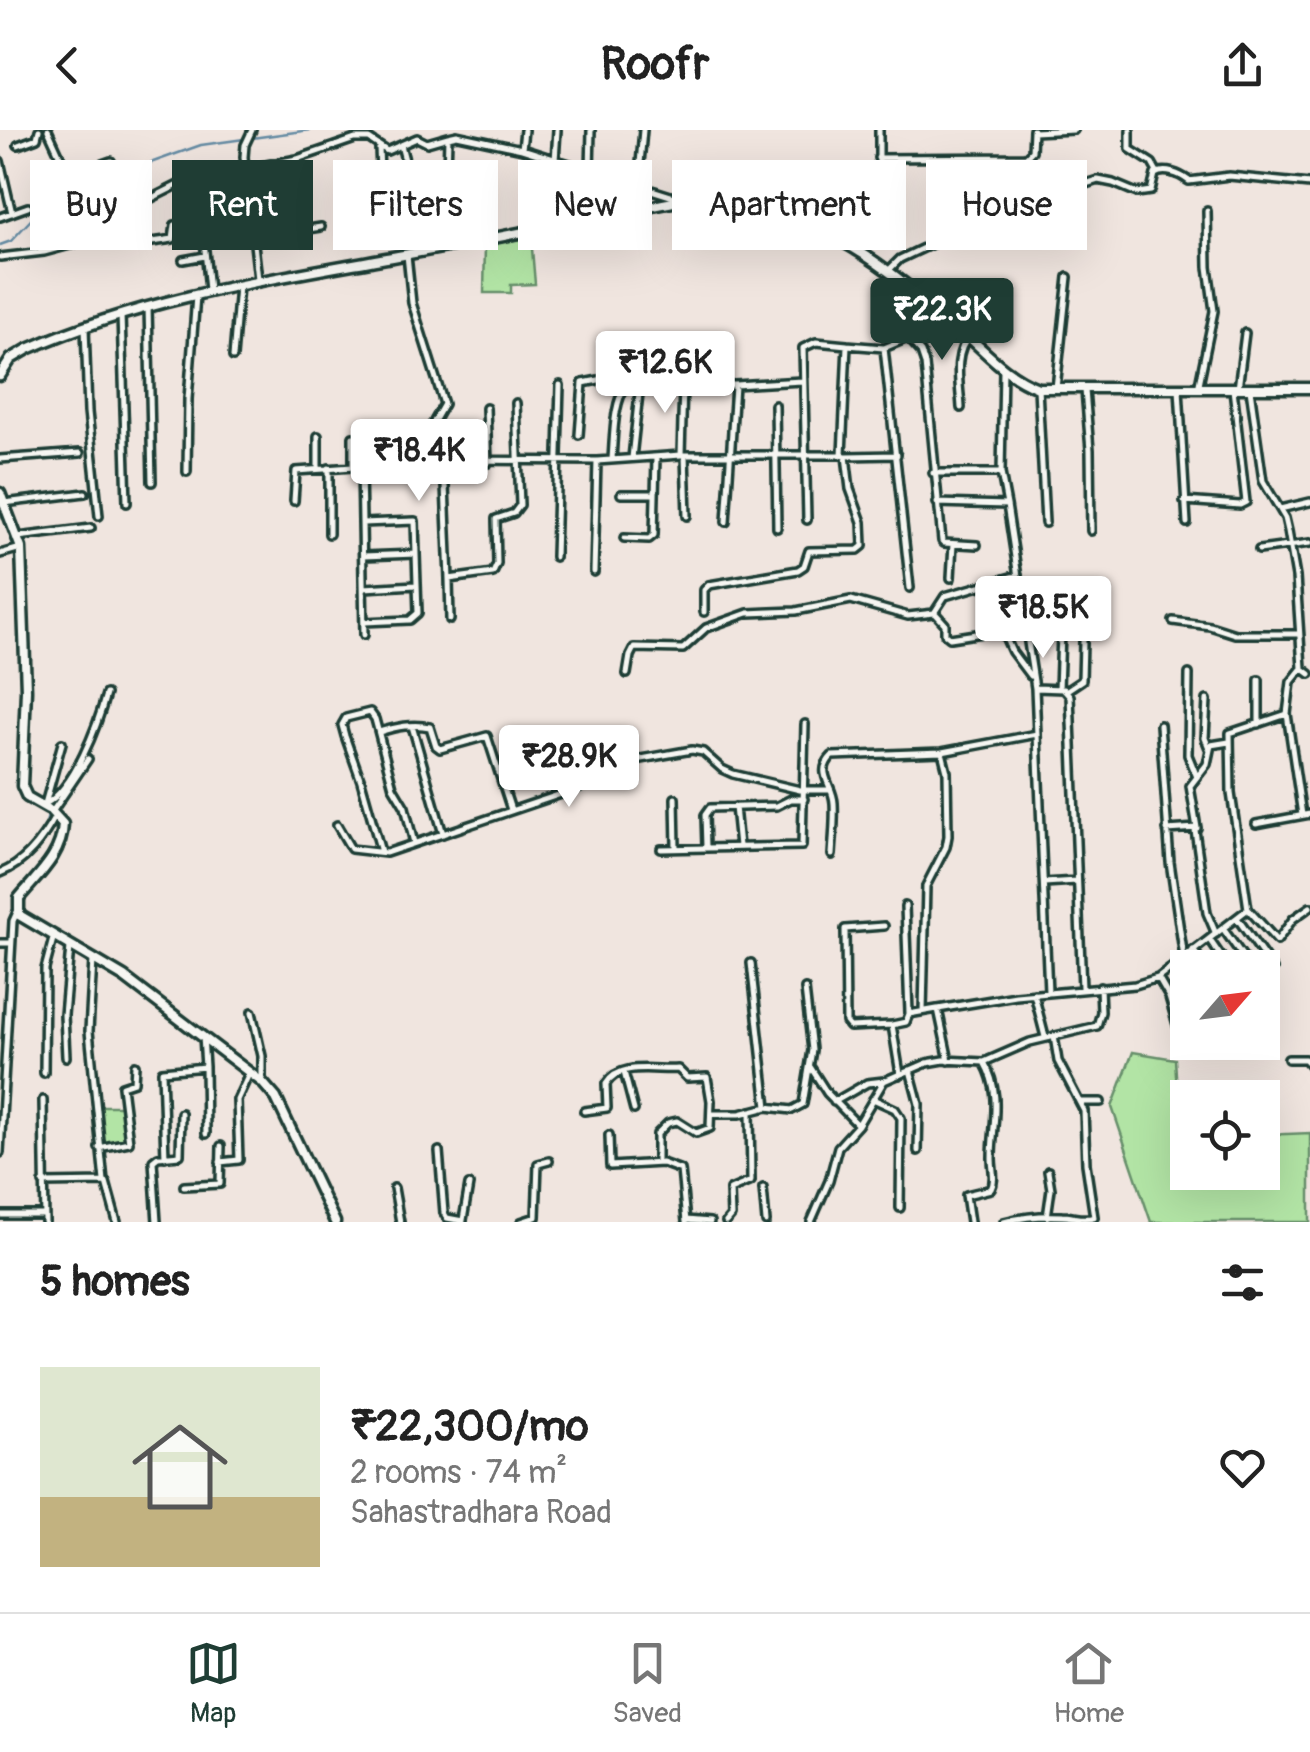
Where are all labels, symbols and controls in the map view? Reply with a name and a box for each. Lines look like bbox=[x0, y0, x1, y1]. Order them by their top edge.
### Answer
text: Roofr bbox=[601, 37, 709, 93]
icon: back bbox=[40, 38, 95, 93]
icon: share bbox=[1215, 38, 1270, 93]
chip: Buy bbox=[30, 160, 152, 250]
chip: Rent bbox=[172, 160, 313, 250]
chip: Filters bbox=[333, 160, 498, 250]
chip: New bbox=[518, 160, 652, 250]
chip: Apartment bbox=[672, 160, 906, 250]
chip: House bbox=[926, 160, 1087, 250]
pin: ₹22.3K bbox=[861, 278, 1023, 363]
text: ₹22.3K bbox=[892, 290, 992, 330]
pin: ₹12.6K bbox=[584, 331, 746, 416]
text: ₹12.6K bbox=[618, 343, 712, 383]
pin: ₹18.4K bbox=[338, 419, 500, 504]
text: ₹18.4K bbox=[373, 431, 465, 471]
pin: ₹18.5K bbox=[962, 576, 1124, 661]
text: ₹18.5K bbox=[997, 588, 1089, 628]
pin: ₹28.9K bbox=[488, 725, 650, 810]
text: ₹28.9K bbox=[521, 737, 617, 777]
north arrow bbox=[1170, 950, 1280, 1060]
map controls bbox=[1170, 950, 1280, 1190]
button: locate bbox=[1170, 1080, 1280, 1190]
icon: filters bbox=[1215, 1255, 1270, 1310]
text: 5 homes bbox=[40, 1256, 190, 1308]
text: ₹22,300/mo bbox=[350, 1401, 589, 1453]
icon: home bbox=[120, 1407, 240, 1527]
icon: heart bbox=[1215, 1440, 1270, 1495]
text: 2 rooms · 74 m² bbox=[350, 1453, 567, 1493]
text: Sahastradhara Road bbox=[350, 1493, 612, 1533]
tab: Map bbox=[186, 1636, 241, 1731]
tab: Saved bbox=[612, 1636, 682, 1731]
tab: Home bbox=[1054, 1636, 1124, 1731]

